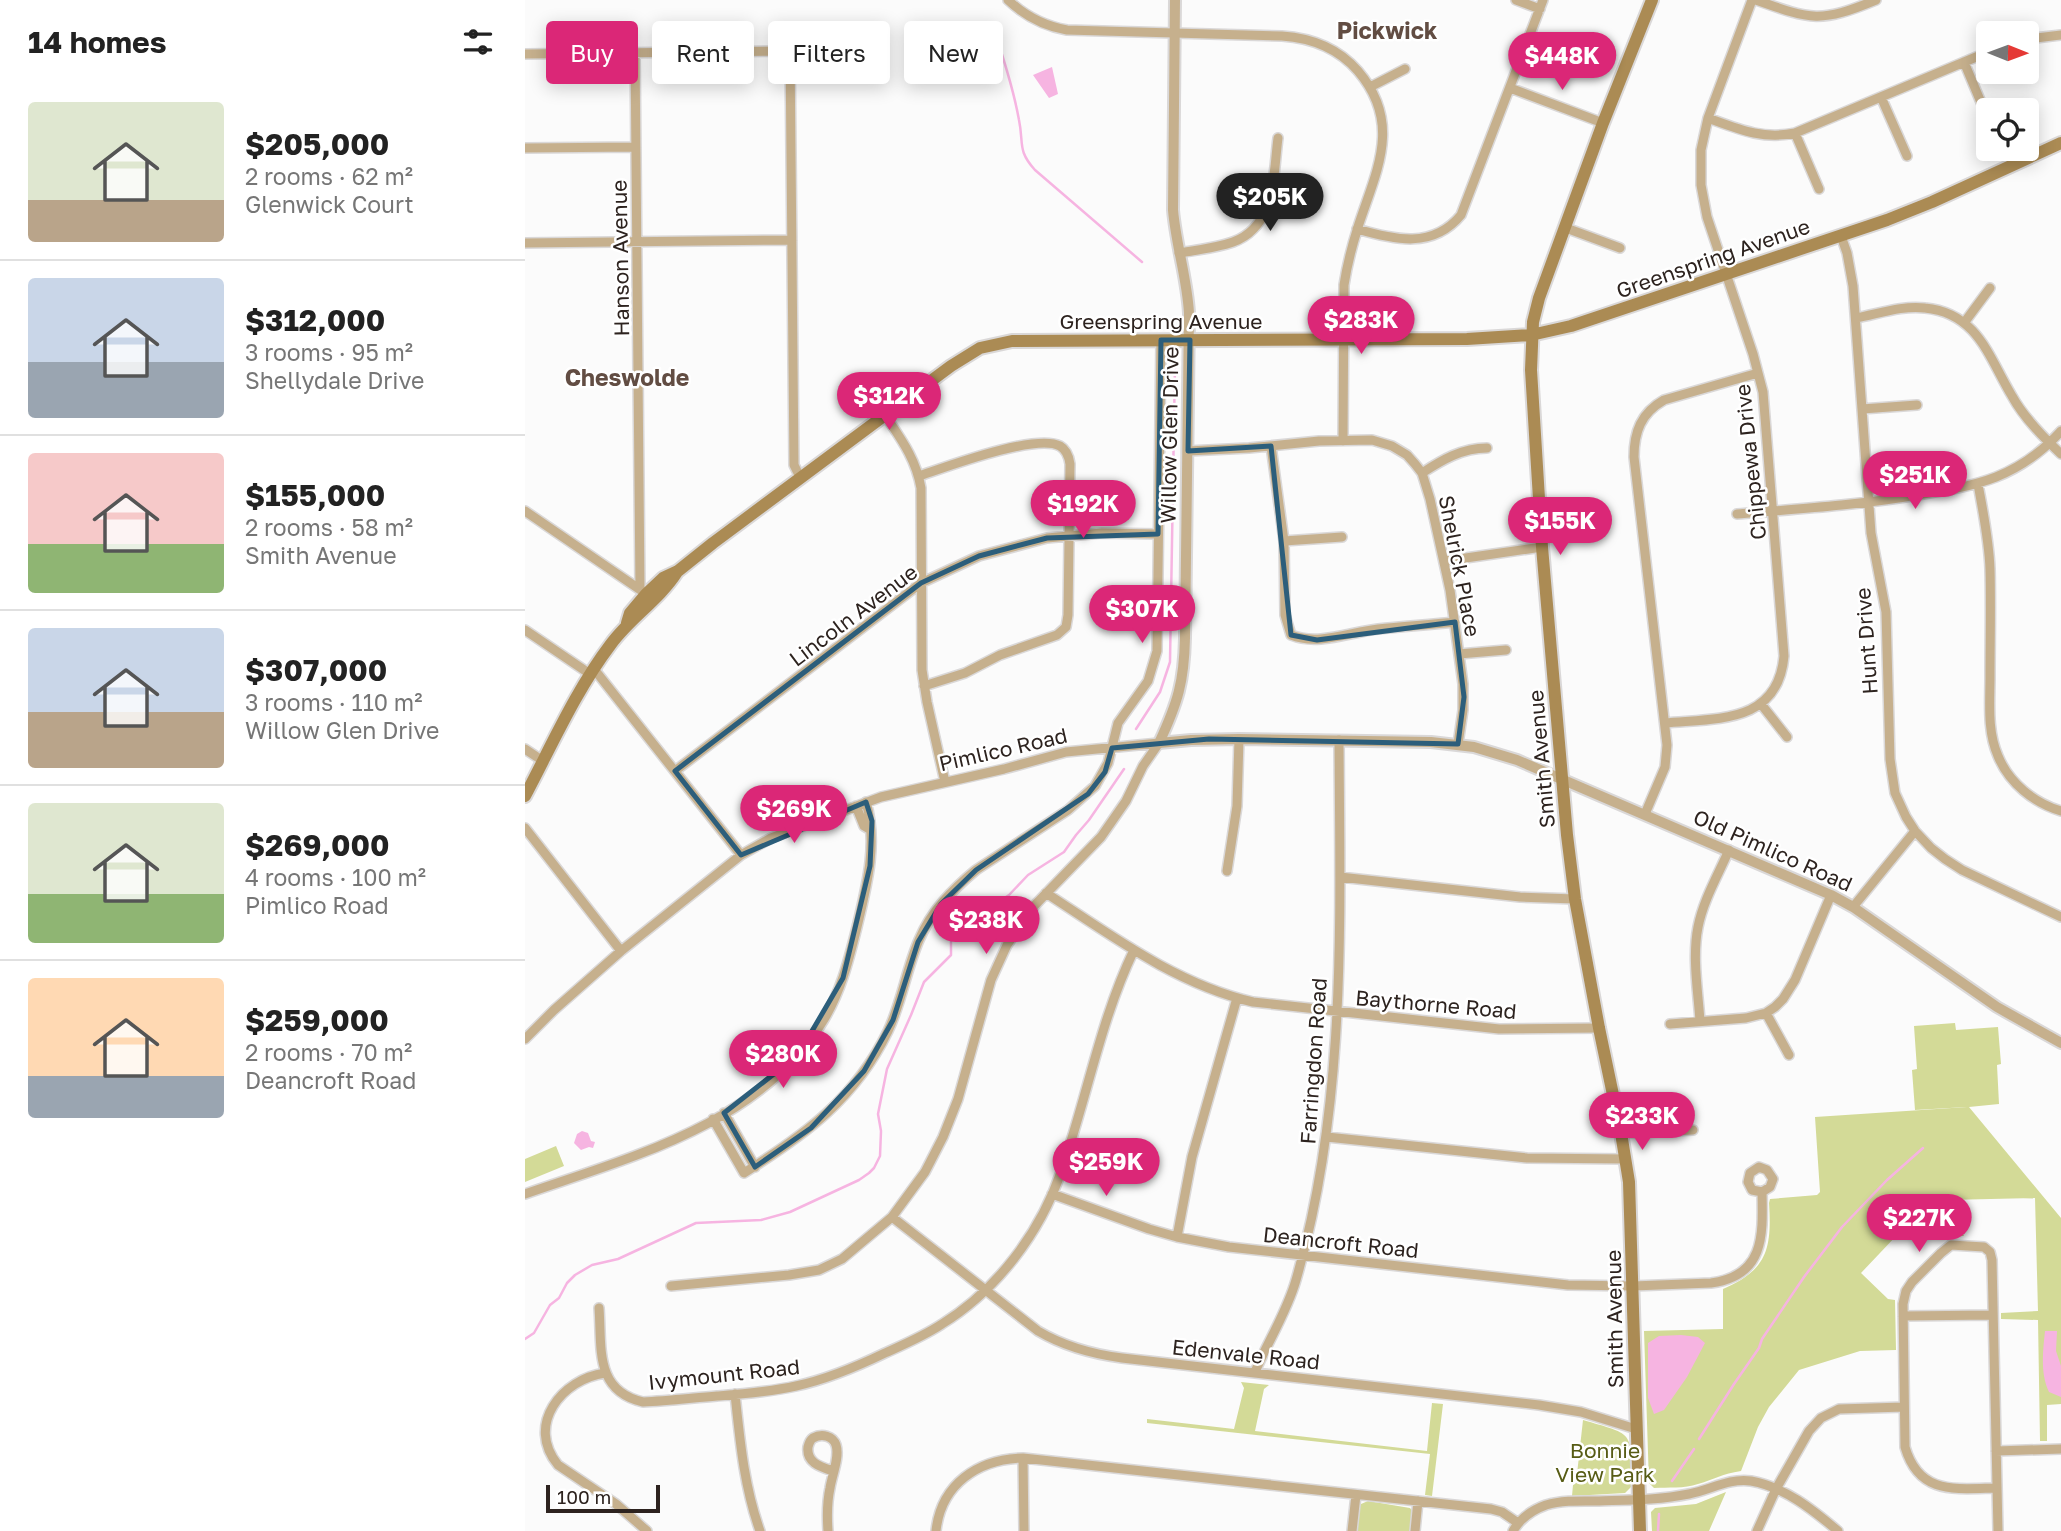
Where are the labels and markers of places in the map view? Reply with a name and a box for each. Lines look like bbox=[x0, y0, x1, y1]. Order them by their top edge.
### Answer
pin: $448K bbox=[1513, 32, 1611, 92]
pin: $205K bbox=[1221, 174, 1319, 233]
pin: $283K bbox=[1312, 296, 1410, 356]
pin: $312K bbox=[840, 372, 938, 432]
pin: $251K bbox=[1866, 452, 1964, 511]
pin: $192K bbox=[1034, 480, 1132, 540]
pin: $155K bbox=[1511, 498, 1609, 557]
pin: $307K bbox=[1093, 586, 1191, 645]
pin: $269K bbox=[745, 786, 843, 845]
pin: $238K bbox=[937, 897, 1035, 956]
pin: $280K bbox=[734, 1030, 832, 1090]
pin: $233K bbox=[1593, 1092, 1691, 1152]
pin: $259K bbox=[1057, 1138, 1155, 1198]
pin: $227K bbox=[1870, 1194, 1968, 1254]

